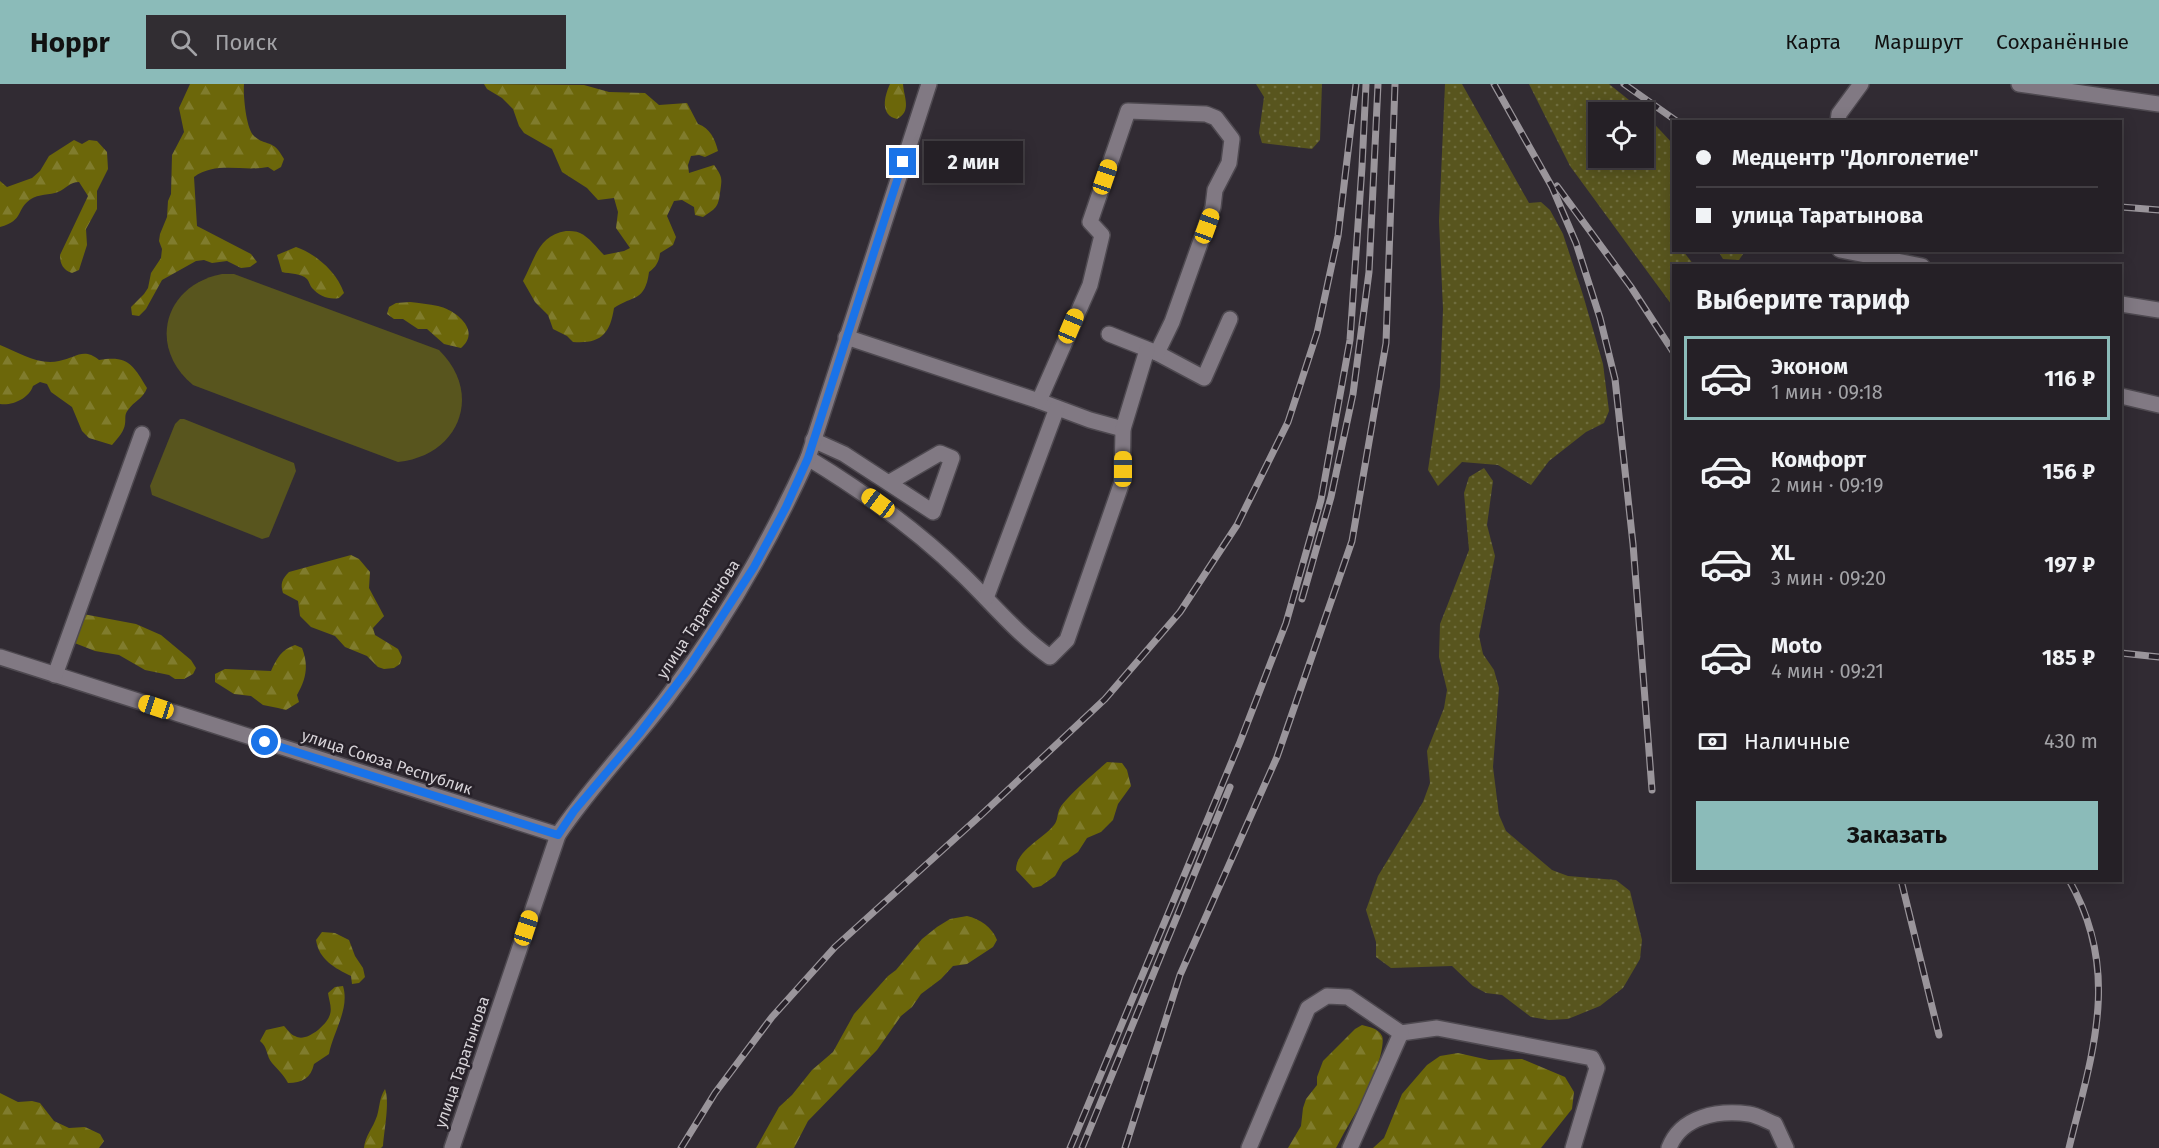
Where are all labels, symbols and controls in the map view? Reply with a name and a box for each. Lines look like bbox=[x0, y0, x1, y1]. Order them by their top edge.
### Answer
search box bbox=[146, 15, 566, 69]
text: Hoppr bbox=[30, 26, 110, 59]
icon: search bbox=[167, 26, 200, 59]
text: Поиск bbox=[215, 29, 278, 56]
text: Карта bbox=[1785, 29, 1841, 55]
text: Маршрут bbox=[1874, 29, 1963, 55]
text: Сохранённые bbox=[1996, 29, 2129, 55]
map controls bbox=[1588, 102, 1654, 168]
button: locate bbox=[1588, 102, 1654, 168]
callout: 2 мин bbox=[924, 141, 1023, 183]
text: Медцентр "Долголетие" bbox=[1732, 144, 1979, 171]
route end bbox=[889, 148, 916, 175]
text: 2 мин bbox=[947, 150, 1000, 174]
car bbox=[1091, 157, 1119, 197]
text: улица Таратынова bbox=[1732, 202, 1923, 229]
car bbox=[1192, 206, 1222, 246]
text: Выберите тариф bbox=[1696, 284, 1910, 316]
car bbox=[1056, 306, 1086, 346]
icon: car bbox=[1699, 351, 1753, 405]
text: Эконом bbox=[1771, 353, 1848, 380]
text: 116 ₽ bbox=[2044, 365, 2095, 392]
text: 1 мин · 09:18 bbox=[1771, 380, 1883, 404]
icon: car bbox=[1699, 444, 1753, 498]
text: Комфорт bbox=[1771, 446, 1866, 473]
car bbox=[1114, 451, 1132, 487]
text: 156 ₽ bbox=[2042, 458, 2095, 485]
text: 2 мин · 09:19 bbox=[1771, 473, 1884, 497]
car bbox=[858, 485, 898, 521]
icon: car bbox=[1699, 537, 1753, 591]
text: XL bbox=[1771, 539, 1795, 566]
text: 197 ₽ bbox=[2044, 551, 2095, 578]
street label: улица Таратынова bbox=[652, 556, 744, 682]
text: 3 мин · 09:20 bbox=[1771, 566, 1886, 590]
icon: car bbox=[1699, 630, 1753, 684]
text: Moto bbox=[1771, 632, 1822, 659]
text: 185 ₽ bbox=[2042, 644, 2095, 671]
text: 4 мин · 09:21 bbox=[1771, 659, 1884, 683]
car bbox=[136, 693, 176, 721]
street label: улица Союза Республик bbox=[299, 725, 475, 799]
icon: cash bbox=[1696, 725, 1729, 758]
route start bbox=[251, 728, 278, 755]
text: Наличные bbox=[1744, 728, 1850, 755]
text: 430 m bbox=[2044, 729, 2098, 753]
button: Заказать bbox=[1696, 801, 2098, 870]
car bbox=[512, 908, 540, 948]
street label: улица Таратынова bbox=[431, 994, 493, 1130]

